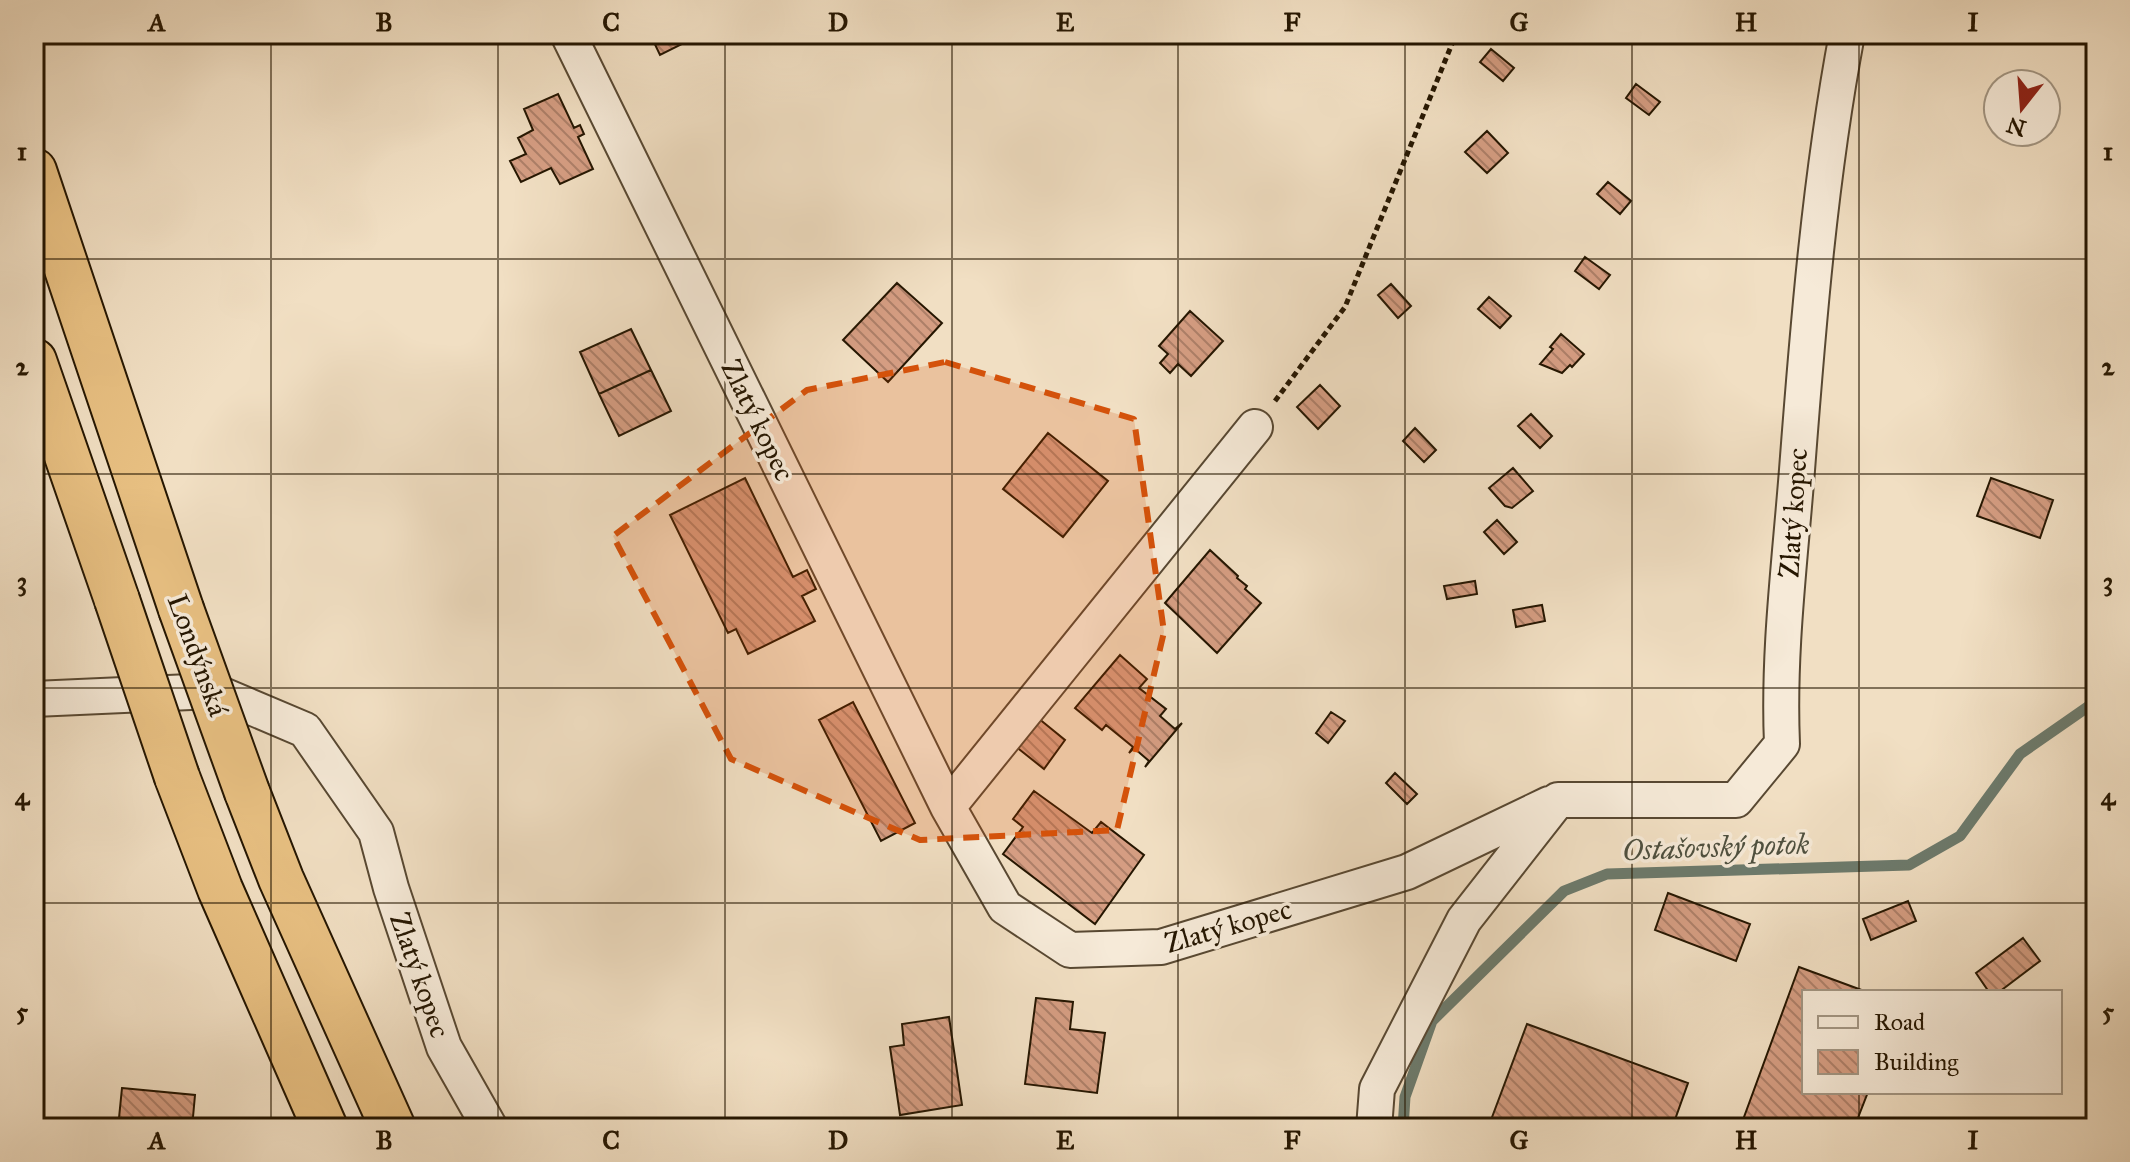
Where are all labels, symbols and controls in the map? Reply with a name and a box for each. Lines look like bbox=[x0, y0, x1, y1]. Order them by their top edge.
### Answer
text: A bbox=[146, 6, 166, 38]
text: B bbox=[375, 6, 393, 38]
text: C bbox=[602, 6, 620, 38]
text: D bbox=[828, 6, 848, 38]
text: E bbox=[1056, 6, 1075, 38]
text: F bbox=[1284, 6, 1301, 38]
text: G bbox=[1509, 6, 1529, 38]
text: H bbox=[1735, 6, 1758, 38]
text: I bbox=[1967, 6, 1979, 38]
north arrow bbox=[1982, 68, 2062, 148]
text: N bbox=[2003, 111, 2029, 142]
text: 1 bbox=[17, 135, 27, 167]
text: 1 bbox=[2103, 135, 2113, 167]
text: 2 bbox=[16, 350, 30, 382]
text: 2 bbox=[2102, 350, 2116, 382]
street label: Zlatý kopec bbox=[714, 354, 802, 486]
street label: Zlatý kopec bbox=[1771, 447, 1815, 579]
text: 3 bbox=[17, 565, 27, 597]
text: 3 bbox=[2103, 565, 2113, 597]
street label: Londýnská bbox=[160, 589, 236, 721]
text: 4 bbox=[15, 780, 31, 812]
text: 4 bbox=[2101, 780, 2117, 812]
water label: Ostašovský potok bbox=[1622, 826, 1810, 869]
street label: Zlatý kopec bbox=[1160, 891, 1296, 961]
street label: Zlatý kopec bbox=[382, 908, 458, 1042]
legend bbox=[1802, 990, 2062, 1094]
text: 5 bbox=[16, 995, 29, 1027]
text: 5 bbox=[2102, 995, 2115, 1027]
text: Road bbox=[1874, 1007, 1925, 1037]
text: Building bbox=[1874, 1047, 1959, 1077]
text: A bbox=[146, 1124, 166, 1156]
text: B bbox=[375, 1124, 393, 1156]
text: C bbox=[602, 1124, 620, 1156]
text: D bbox=[828, 1124, 848, 1156]
text: E bbox=[1056, 1124, 1075, 1156]
text: F bbox=[1284, 1124, 1301, 1156]
text: G bbox=[1509, 1124, 1529, 1156]
text: H bbox=[1735, 1124, 1758, 1156]
text: I bbox=[1967, 1124, 1979, 1156]

